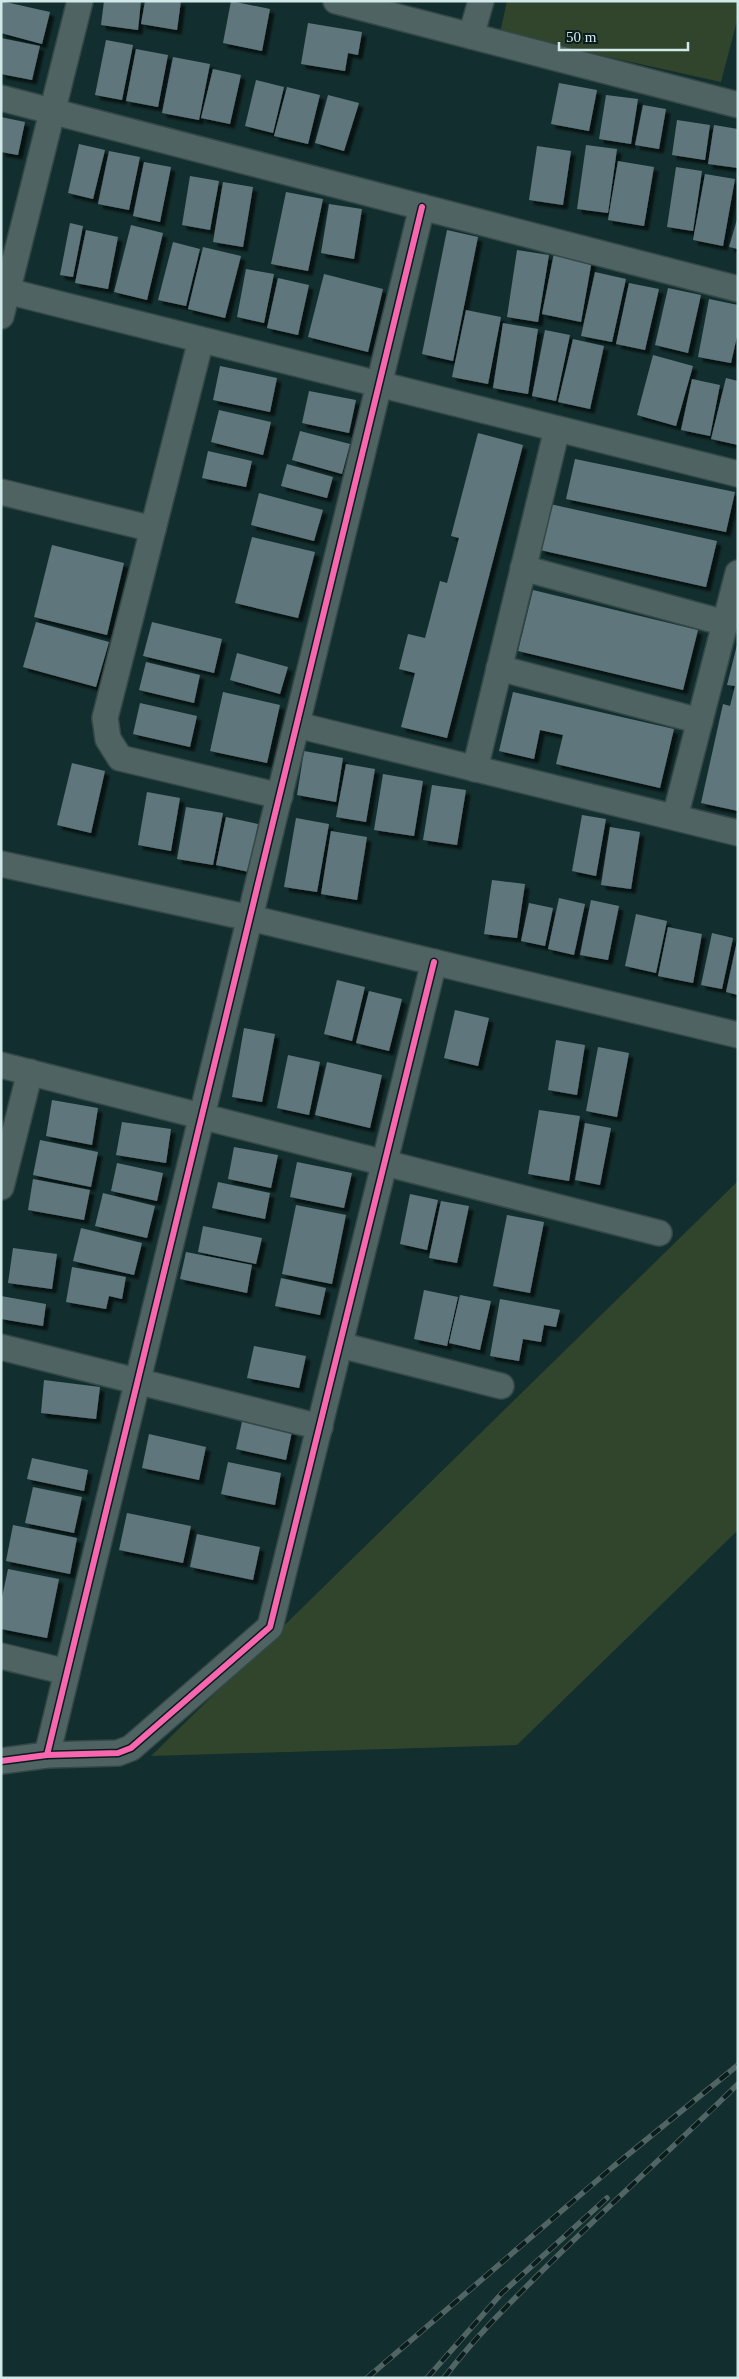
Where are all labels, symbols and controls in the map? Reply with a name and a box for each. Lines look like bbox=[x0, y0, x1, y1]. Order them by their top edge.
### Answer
scale bar bbox=[559, 20, 688, 52]
text: 50 m bbox=[566, 29, 597, 45]

